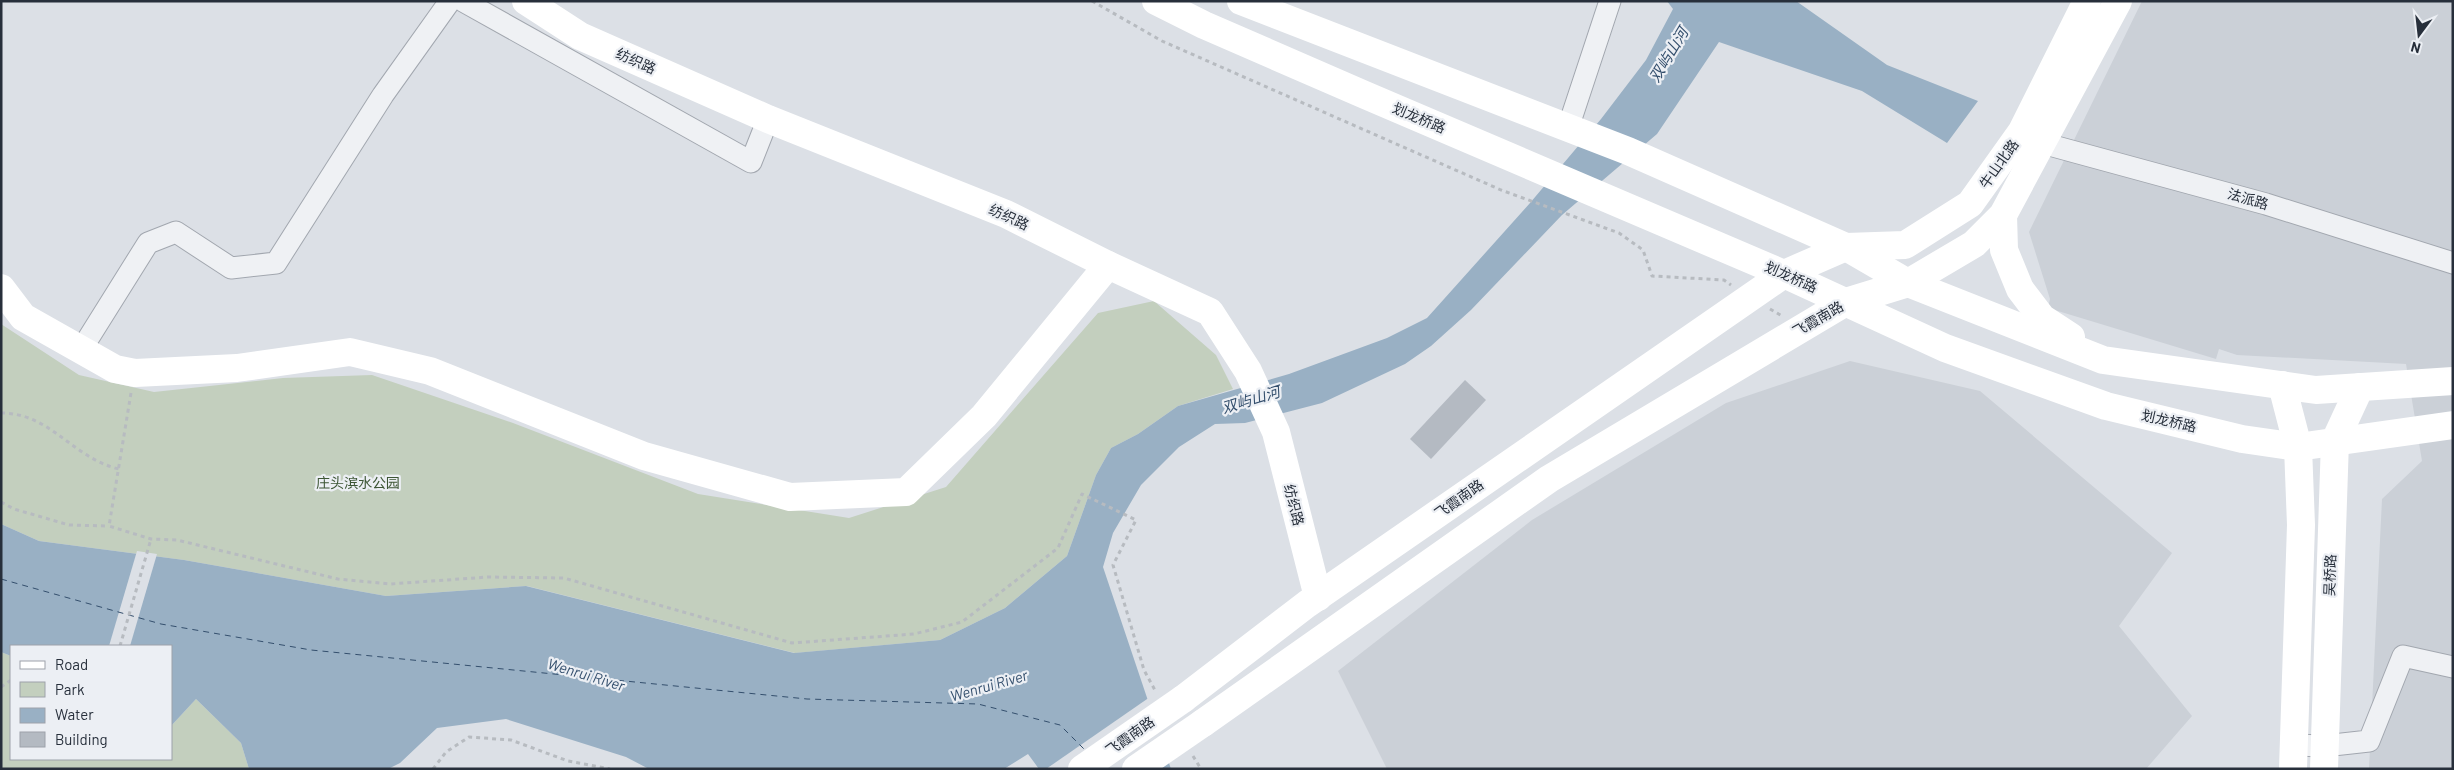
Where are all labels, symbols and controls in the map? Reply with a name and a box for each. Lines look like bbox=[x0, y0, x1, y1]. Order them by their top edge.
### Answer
north arrow bbox=[2394, 10, 2444, 60]
water label: 双屿山河 bbox=[1645, 22, 1693, 85]
text: N bbox=[2409, 39, 2422, 57]
street label: 纺织路 bbox=[614, 44, 659, 77]
street label: 划龙桥路 bbox=[1390, 99, 1448, 136]
street label: 牛山北路 bbox=[1976, 136, 2022, 192]
street label: 法派路 bbox=[2226, 185, 2271, 212]
street label: 纺织路 bbox=[987, 200, 1032, 233]
street label: 划龙桥路 bbox=[1762, 257, 1820, 296]
street label: 飞霞南路 bbox=[1789, 297, 1846, 340]
water label: 双屿山河 bbox=[1219, 381, 1285, 416]
street label: 划龙桥路 bbox=[2140, 406, 2198, 435]
park label: 庄头滨水公园 bbox=[316, 474, 400, 491]
street label: 飞霞南路 bbox=[1431, 476, 1487, 522]
street label: 纺织路 bbox=[1281, 482, 1308, 527]
street label: 吴桥路 bbox=[2320, 554, 2339, 596]
legend bbox=[10, 645, 172, 760]
water label: Wenrui River bbox=[546, 654, 628, 695]
text: Road bbox=[55, 655, 88, 673]
water label: Wenrui River bbox=[948, 665, 1030, 705]
text: Park bbox=[55, 680, 85, 698]
text: Water bbox=[55, 705, 94, 723]
street label: 飞霞南路 bbox=[1102, 713, 1158, 759]
text: Building bbox=[55, 730, 108, 748]

